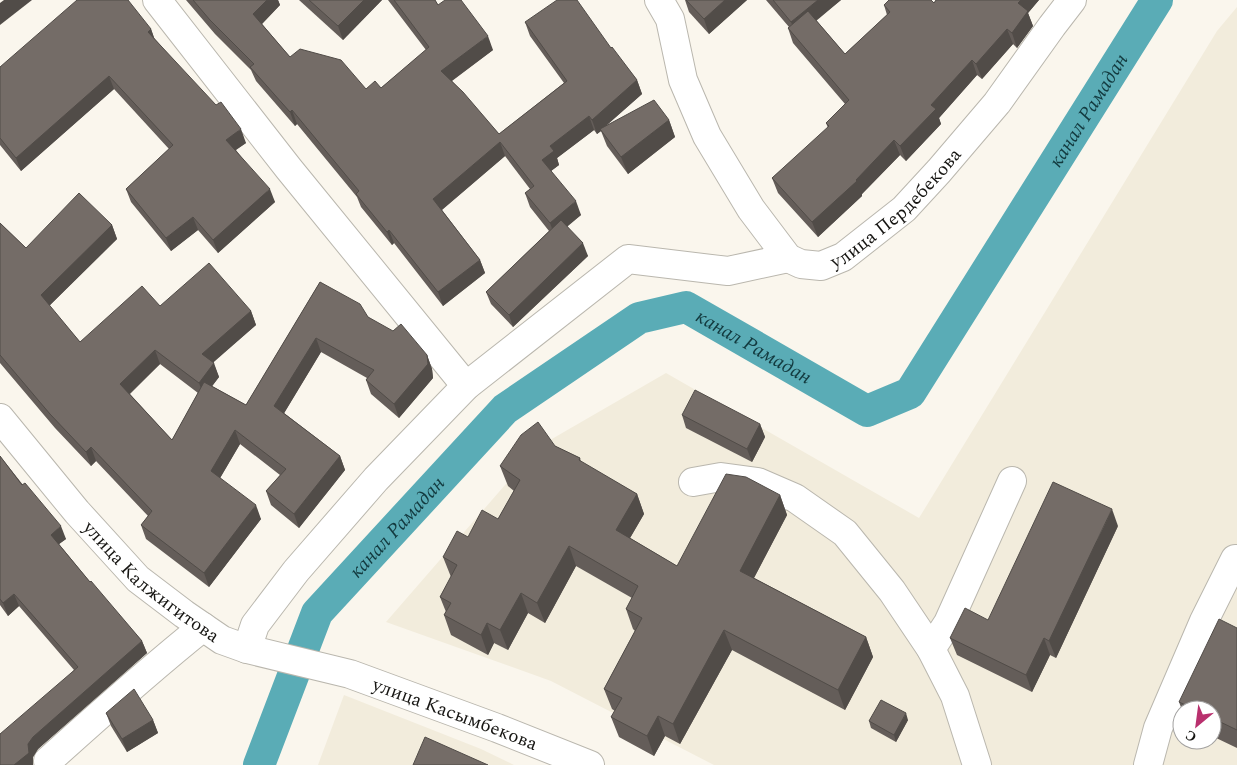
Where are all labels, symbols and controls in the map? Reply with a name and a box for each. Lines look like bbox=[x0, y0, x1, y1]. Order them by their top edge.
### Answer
water label: канал Рамадан bbox=[1042, 47, 1136, 173]
street label: улица Пердебекова bbox=[825, 141, 969, 277]
water label: канал Рамадан bbox=[690, 302, 818, 393]
water label: канал Рамадан bbox=[342, 469, 453, 585]
street label: улица Калжигитова bbox=[75, 514, 226, 651]
street label: улица Касымбекова bbox=[367, 670, 543, 759]
north arrow bbox=[1172, 700, 1222, 750]
text: С bbox=[1181, 724, 1200, 748]

